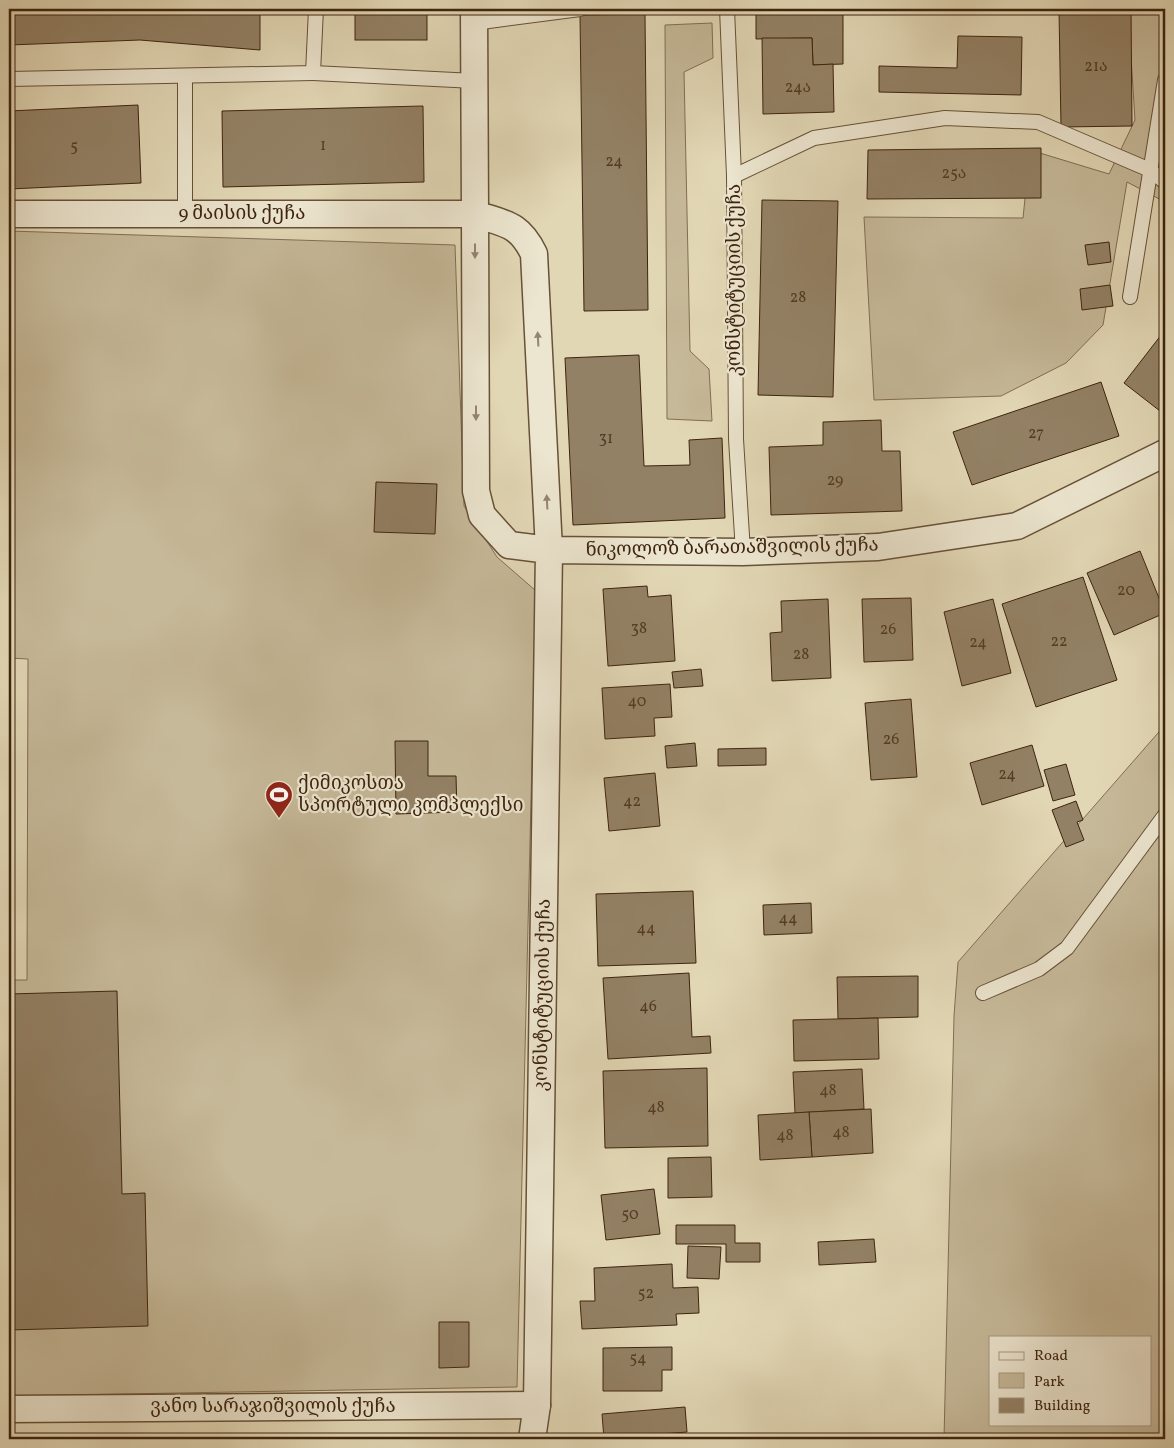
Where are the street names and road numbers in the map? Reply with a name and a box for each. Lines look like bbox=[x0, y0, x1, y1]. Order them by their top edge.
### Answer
street label: კონსტიტუციის ქუჩა bbox=[722, 184, 748, 376]
street label: 9 მაისის ქუჩა bbox=[179, 201, 305, 227]
street label: ნიკოლოზ ბარათაშვილის ქუჩა bbox=[585, 532, 879, 564]
street label: კონსტიტუციის ქუჩა bbox=[528, 898, 558, 1092]
street label: ვანო სარაჯიშვილის ქუჩა bbox=[150, 1394, 396, 1420]

